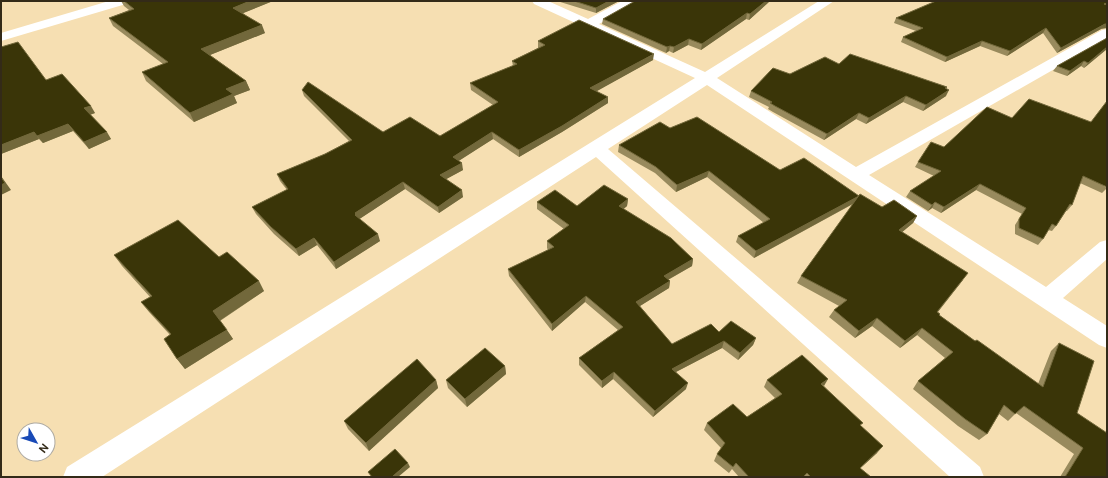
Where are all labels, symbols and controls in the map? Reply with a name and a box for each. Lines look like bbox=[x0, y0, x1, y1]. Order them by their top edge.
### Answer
north arrow bbox=[16, 422, 56, 462]
text: N bbox=[36, 441, 52, 456]

